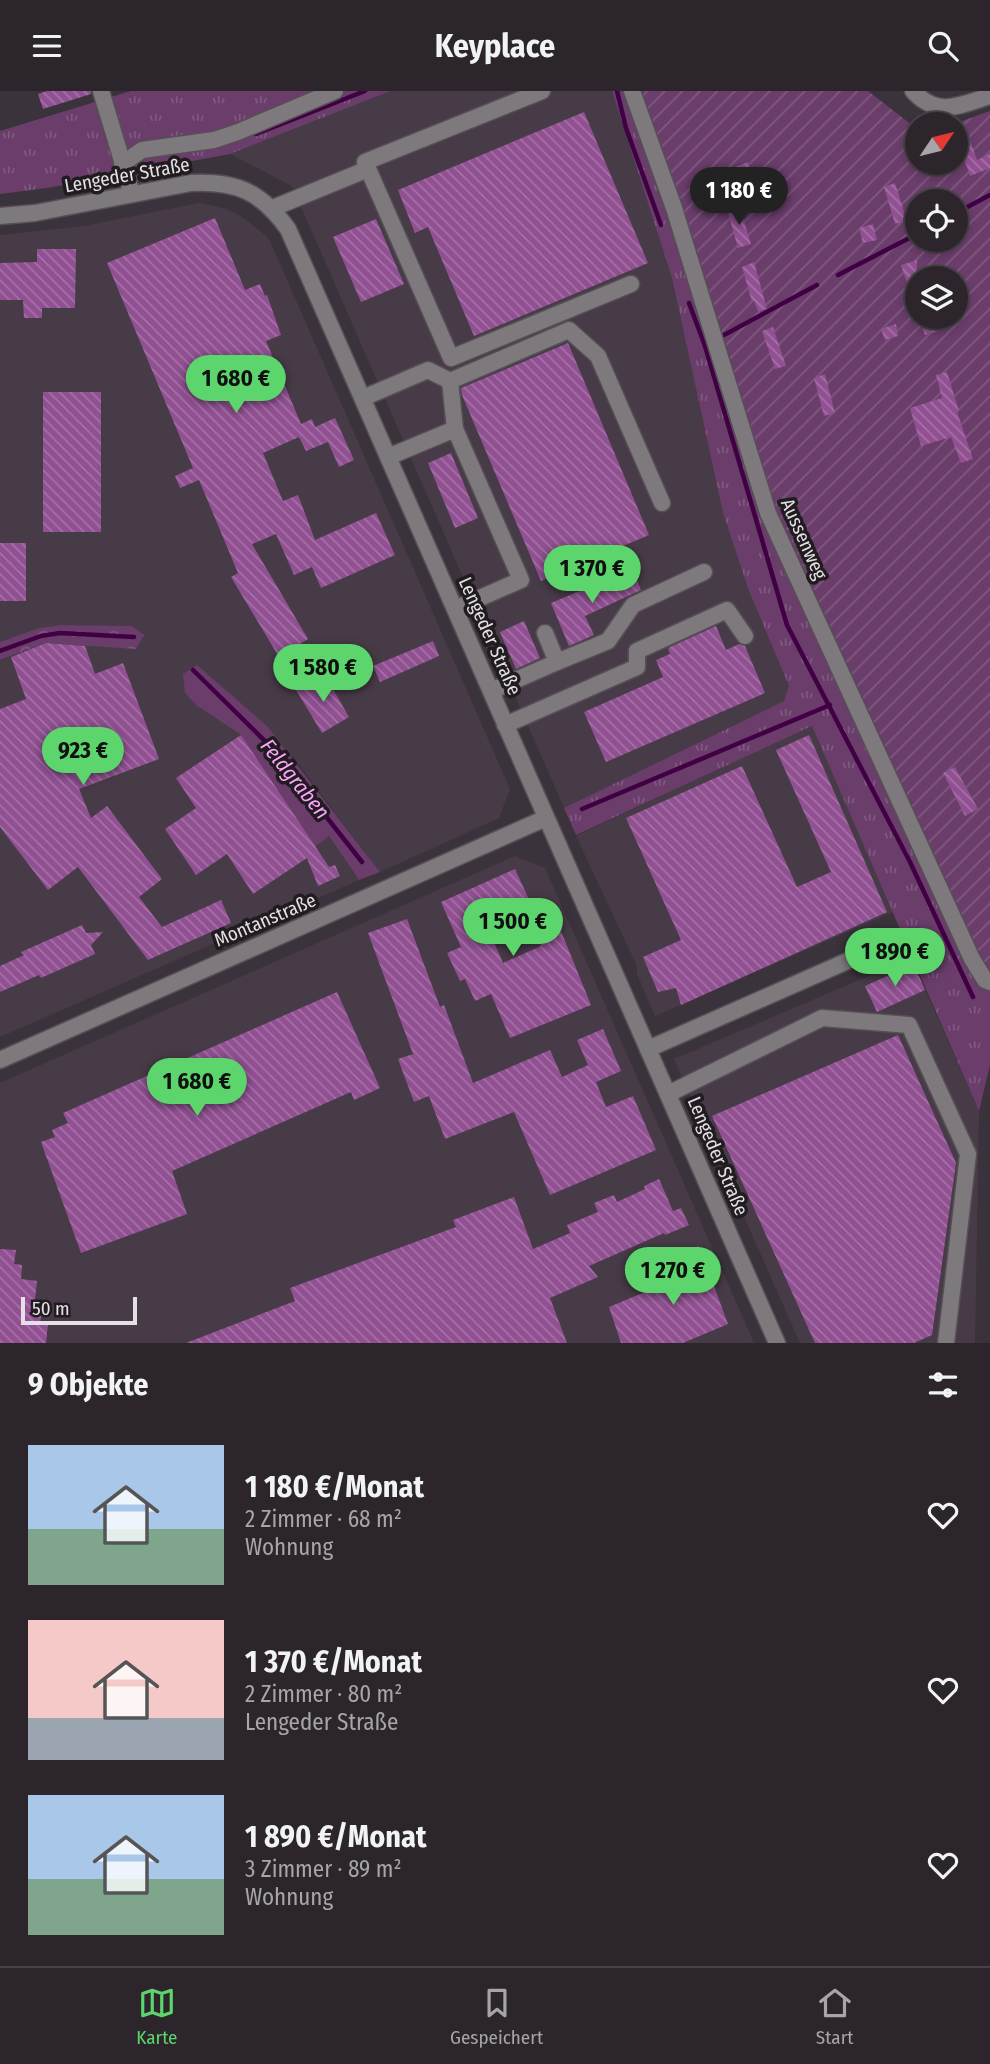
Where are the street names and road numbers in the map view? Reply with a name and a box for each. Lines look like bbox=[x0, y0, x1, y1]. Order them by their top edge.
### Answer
street label: Lengeder Straße bbox=[63, 153, 191, 197]
street label: Aussenweg bbox=[776, 495, 832, 583]
street label: Lengeder Straße bbox=[454, 573, 526, 699]
street label: Montanstraße bbox=[211, 888, 319, 952]
street label: Lengeder Straße bbox=[683, 1093, 753, 1219]

